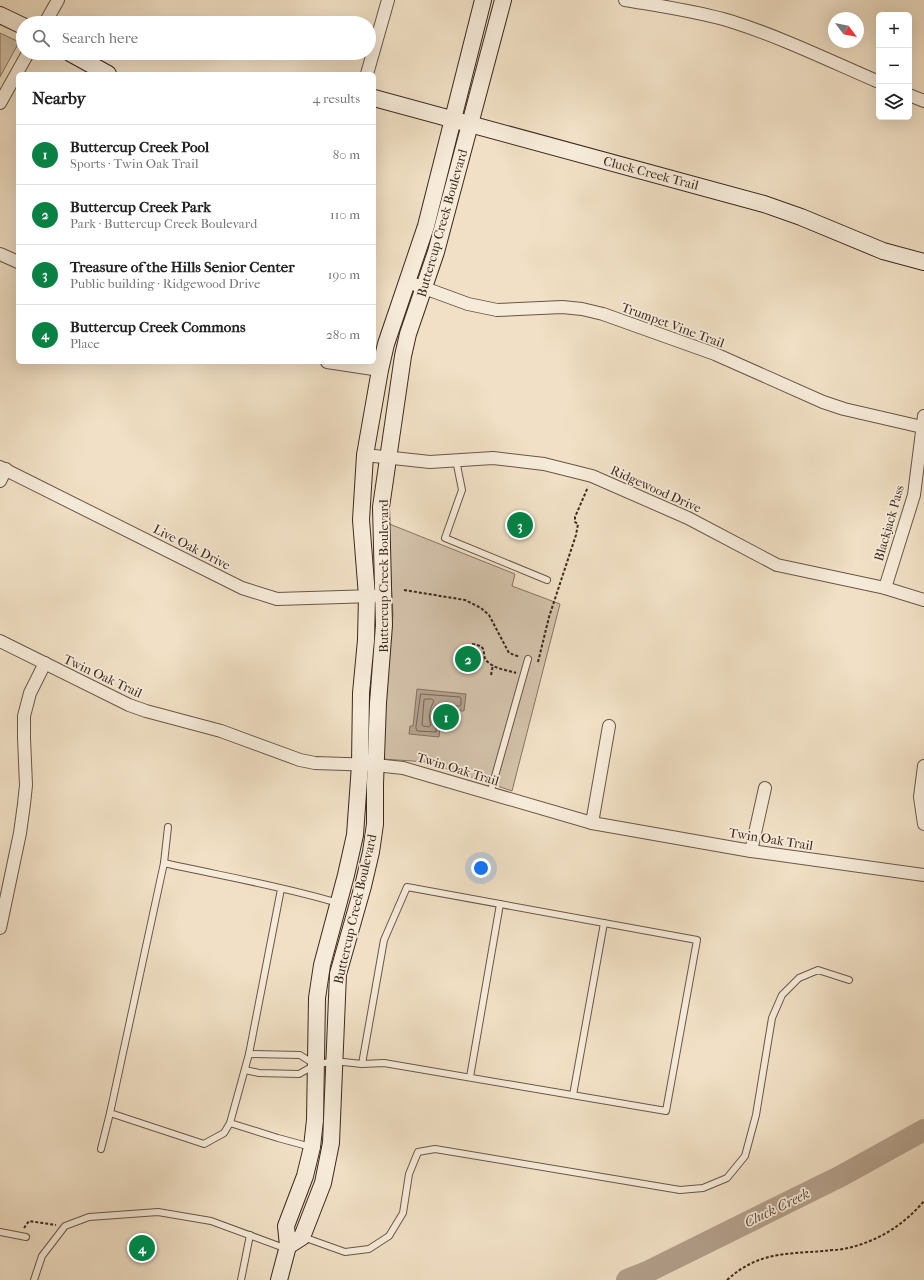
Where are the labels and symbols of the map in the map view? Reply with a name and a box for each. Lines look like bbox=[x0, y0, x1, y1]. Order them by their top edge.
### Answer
north arrow bbox=[828, 12, 864, 48]
street label: Buttercup Creek Boulevard bbox=[414, 146, 471, 299]
street label: Cluck Creek Trail bbox=[602, 153, 701, 193]
street label: Trumpet Vine Trail bbox=[620, 299, 727, 351]
street label: Ridgewood Drive bbox=[608, 462, 704, 516]
street label: Blackjack Pass bbox=[871, 483, 907, 563]
street label: Buttercup Creek Boulevard bbox=[376, 498, 391, 653]
pin: 3 bbox=[507, 510, 533, 540]
street label: Live Oak Drive bbox=[151, 521, 234, 573]
pin: 2 bbox=[455, 644, 481, 674]
street label: Twin Oak Trail bbox=[61, 651, 145, 701]
pin: 1 bbox=[433, 702, 459, 732]
street label: Twin Oak Trail bbox=[415, 749, 501, 789]
street label: Twin Oak Trail bbox=[728, 825, 815, 853]
street label: Buttercup Creek Boulevard bbox=[330, 832, 380, 985]
your location bbox=[471, 858, 491, 878]
water label: Cluck Creek bbox=[742, 1185, 812, 1231]
pin: 4 bbox=[129, 1233, 155, 1263]

